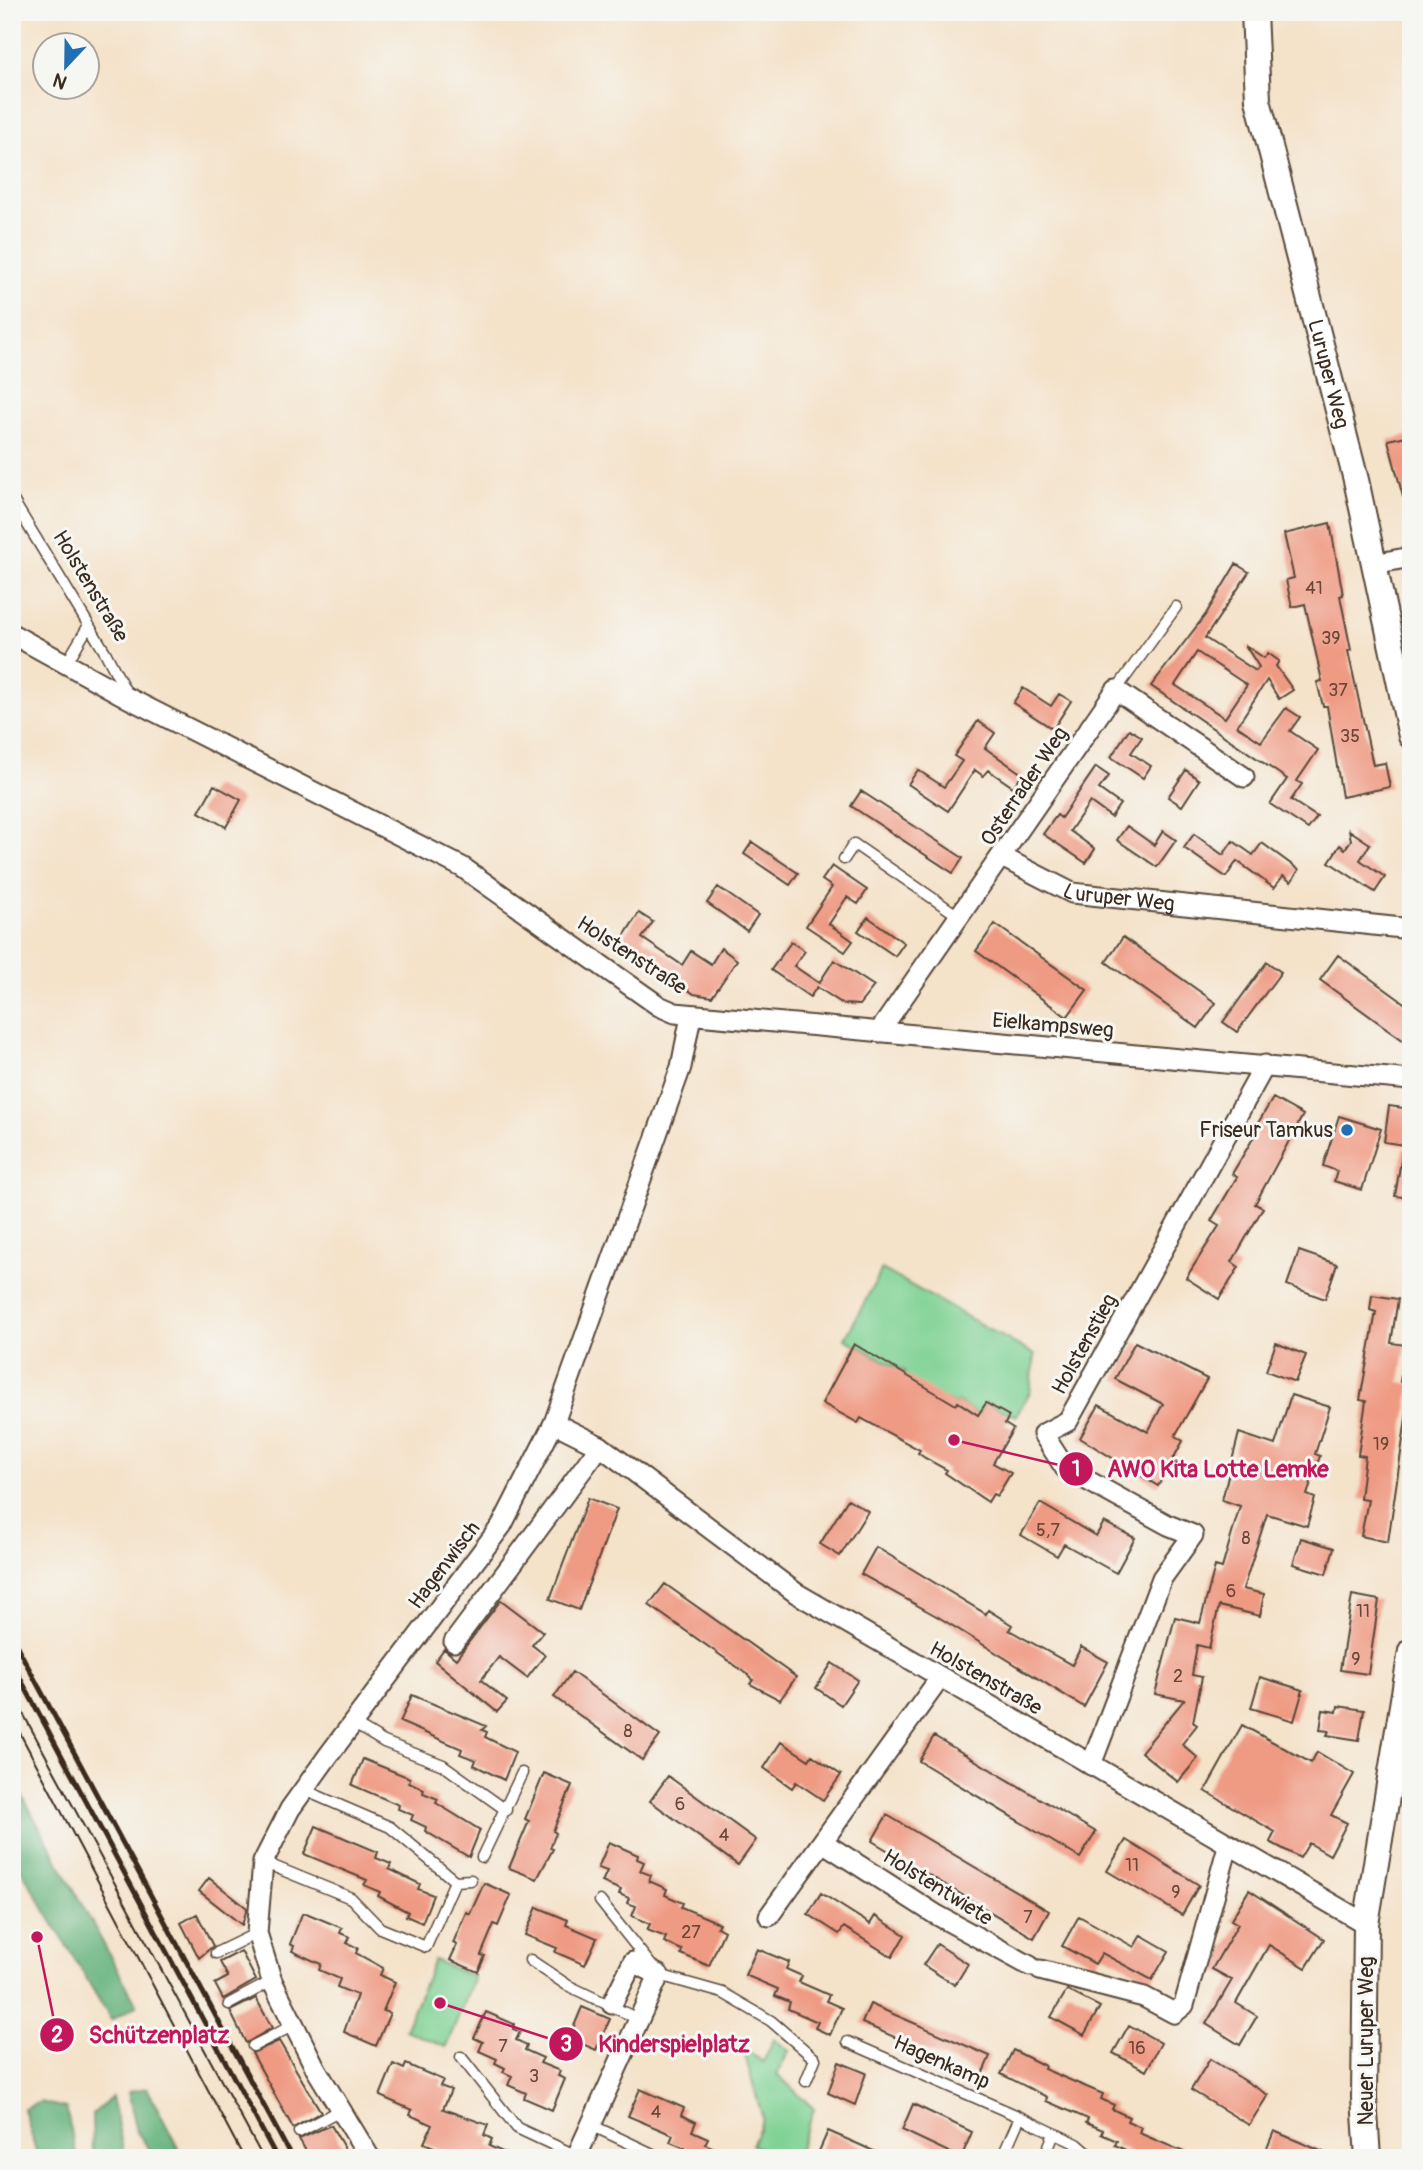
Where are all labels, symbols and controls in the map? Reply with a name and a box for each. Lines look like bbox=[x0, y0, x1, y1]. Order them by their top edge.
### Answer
north arrow bbox=[32, 32, 102, 102]
text: N bbox=[49, 67, 70, 94]
street label: Luruper Weg bbox=[1301, 317, 1355, 432]
street label: Holstenstraße bbox=[47, 525, 135, 648]
house number: 41 bbox=[1305, 577, 1323, 600]
house number: 39 bbox=[1321, 627, 1341, 650]
house number: 37 bbox=[1328, 679, 1348, 702]
street label: Osterrader Weg bbox=[975, 722, 1074, 851]
house number: 35 bbox=[1340, 725, 1360, 748]
street label: Luruper Weg bbox=[1058, 878, 1176, 918]
street label: Holstenstraße bbox=[572, 910, 692, 1001]
street label: Eielkampsweg bbox=[991, 1007, 1115, 1044]
place label: Friseur Tamkus bbox=[1199, 1117, 1334, 1144]
marker: Friseur Tamkus bbox=[1339, 1122, 1355, 1138]
street label: Holstenstieg bbox=[1046, 1289, 1123, 1399]
house number: 19 bbox=[1373, 1433, 1389, 1456]
callout: AWO Kita Lotte Lemke bbox=[1058, 1447, 1343, 1491]
text: AWO Kita Lotte Lemke bbox=[1107, 1455, 1329, 1484]
text: 1 bbox=[1072, 1456, 1080, 1483]
street label: Hagenwisch bbox=[403, 1516, 486, 1615]
house number: 5,7 bbox=[1036, 1519, 1060, 1542]
house number: 8 bbox=[1241, 1527, 1251, 1550]
house number: 6 bbox=[1226, 1580, 1236, 1603]
house number: 11 bbox=[1356, 1600, 1370, 1623]
street label: Holstenstraße bbox=[925, 1635, 1047, 1722]
house number: 9 bbox=[1351, 1648, 1361, 1671]
house number: 2 bbox=[1173, 1665, 1183, 1688]
house number: 8 bbox=[623, 1720, 633, 1743]
house number: 6 bbox=[675, 1793, 685, 1816]
house number: 4 bbox=[719, 1824, 730, 1847]
street label: Holstentwiete bbox=[878, 1843, 998, 1932]
house number: 11 bbox=[1125, 1854, 1139, 1877]
house number: 9 bbox=[1171, 1881, 1181, 1904]
house number: 7 bbox=[1023, 1906, 1033, 1929]
house number: 27 bbox=[681, 1921, 701, 1944]
street label: Neuer Luruper Weg bbox=[1353, 1956, 1380, 2126]
callout: Schützenplatz bbox=[40, 2013, 243, 2057]
text: Schützenplatz bbox=[89, 2021, 229, 2050]
text: 2 bbox=[51, 2022, 63, 2049]
callout: Kinderspielplatz bbox=[549, 2022, 763, 2066]
street label: Hagenkamp bbox=[889, 2029, 994, 2096]
text: Kinderspielplatz bbox=[598, 2030, 750, 2059]
text: 3 bbox=[560, 2031, 572, 2058]
house number: 7 bbox=[498, 2035, 508, 2058]
house number: 16 bbox=[1128, 2037, 1146, 2060]
house number: 3 bbox=[529, 2065, 539, 2088]
house number: 4 bbox=[651, 2101, 662, 2124]

